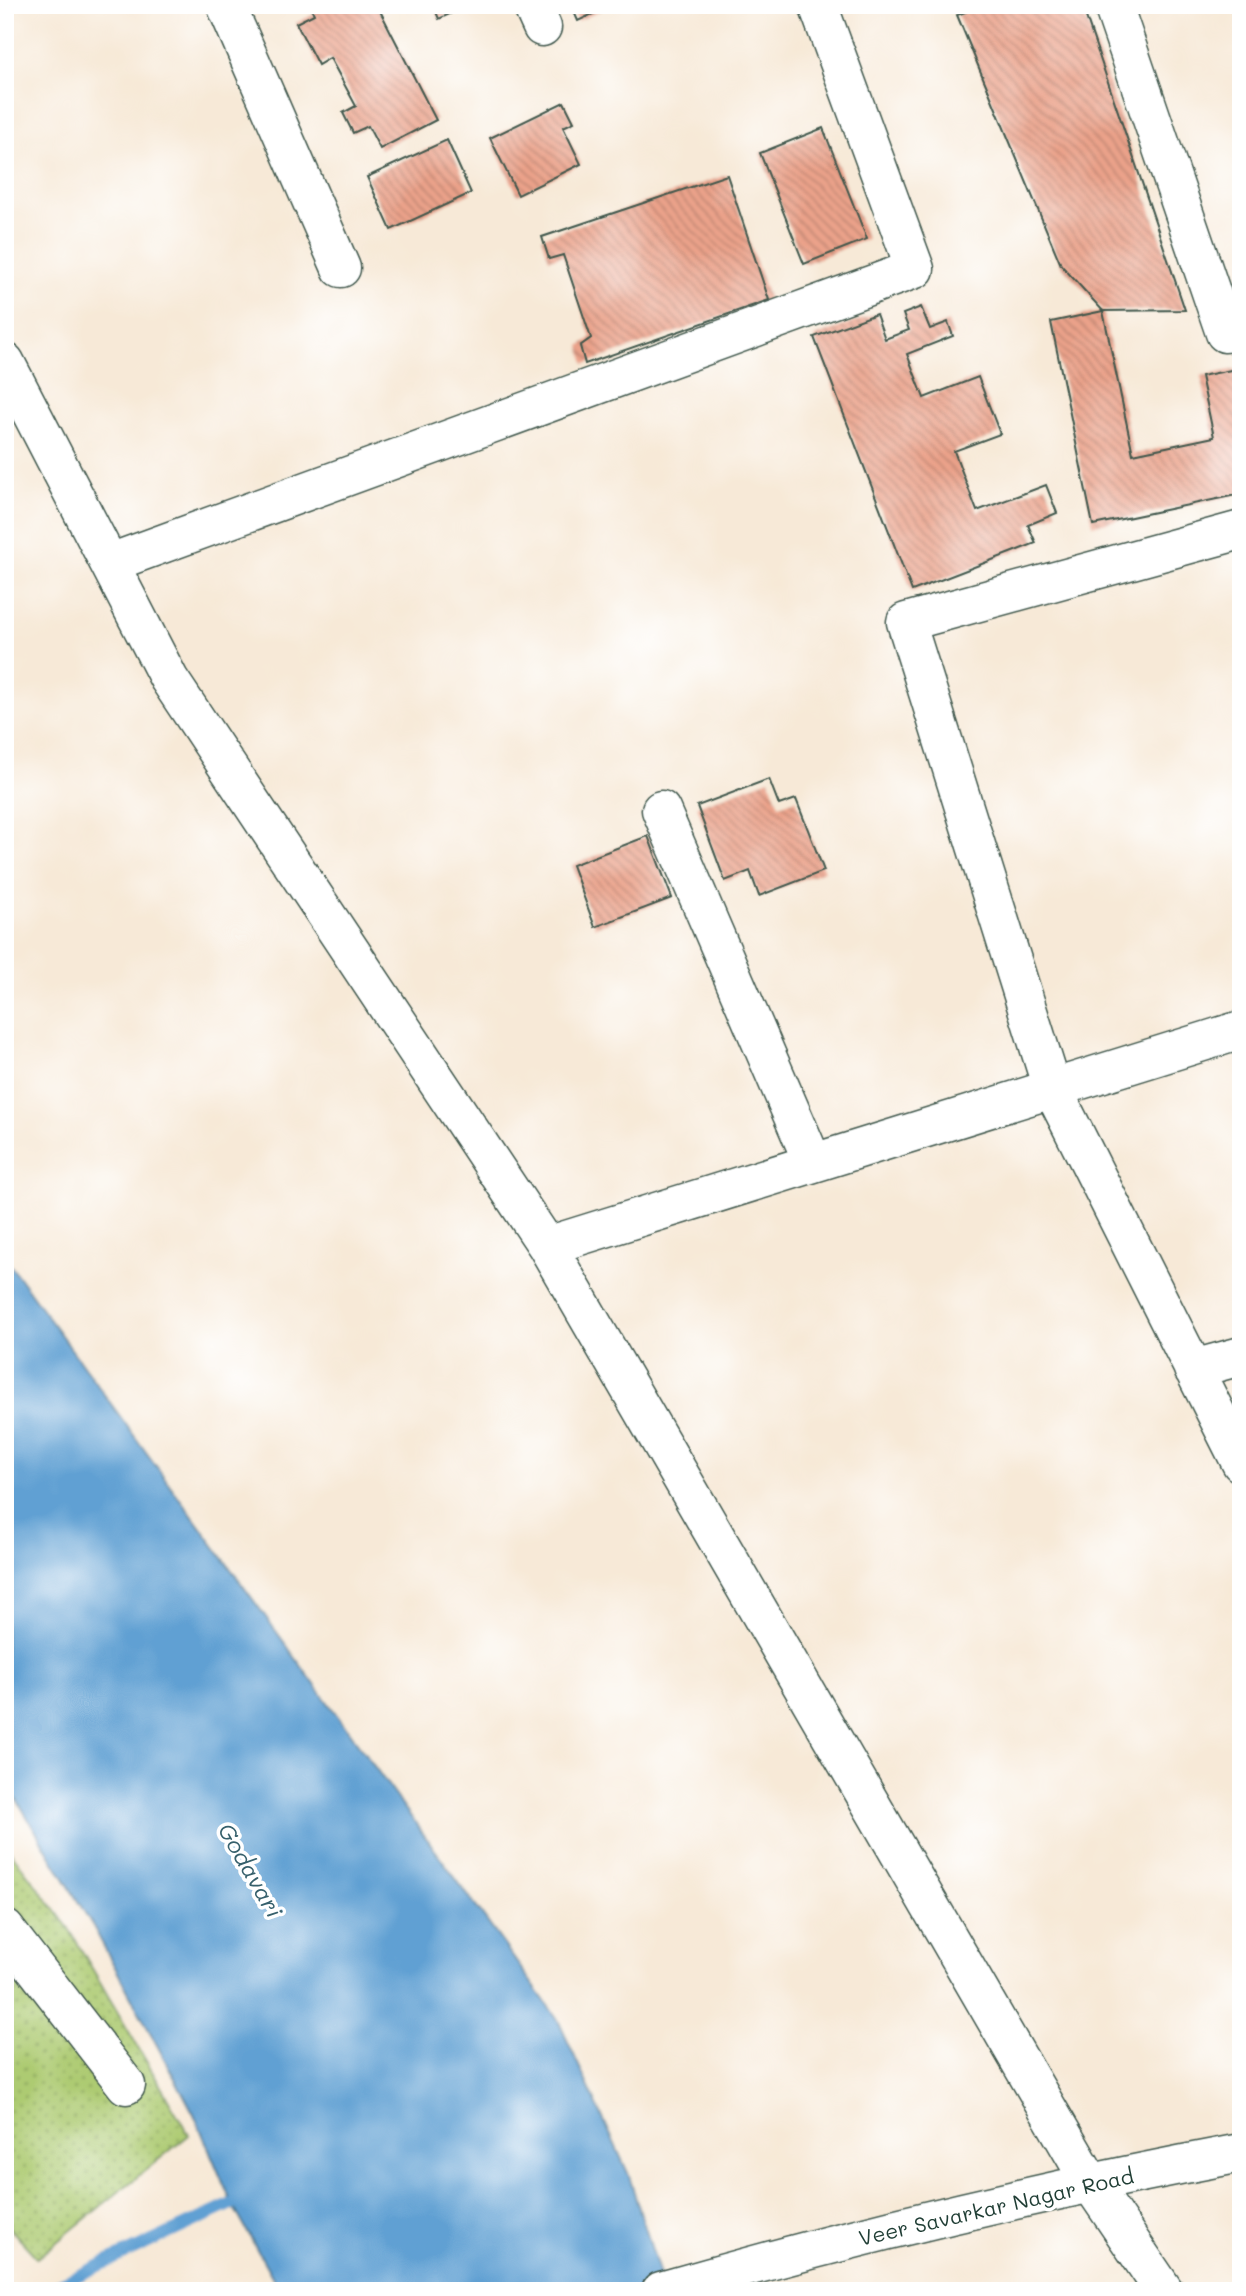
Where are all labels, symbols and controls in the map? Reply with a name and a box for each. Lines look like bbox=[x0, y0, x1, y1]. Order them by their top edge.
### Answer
water label: Godavari bbox=[212, 1817, 290, 1923]
street label: Veer Savarkar Nagar Road bbox=[856, 2161, 1136, 2251]

